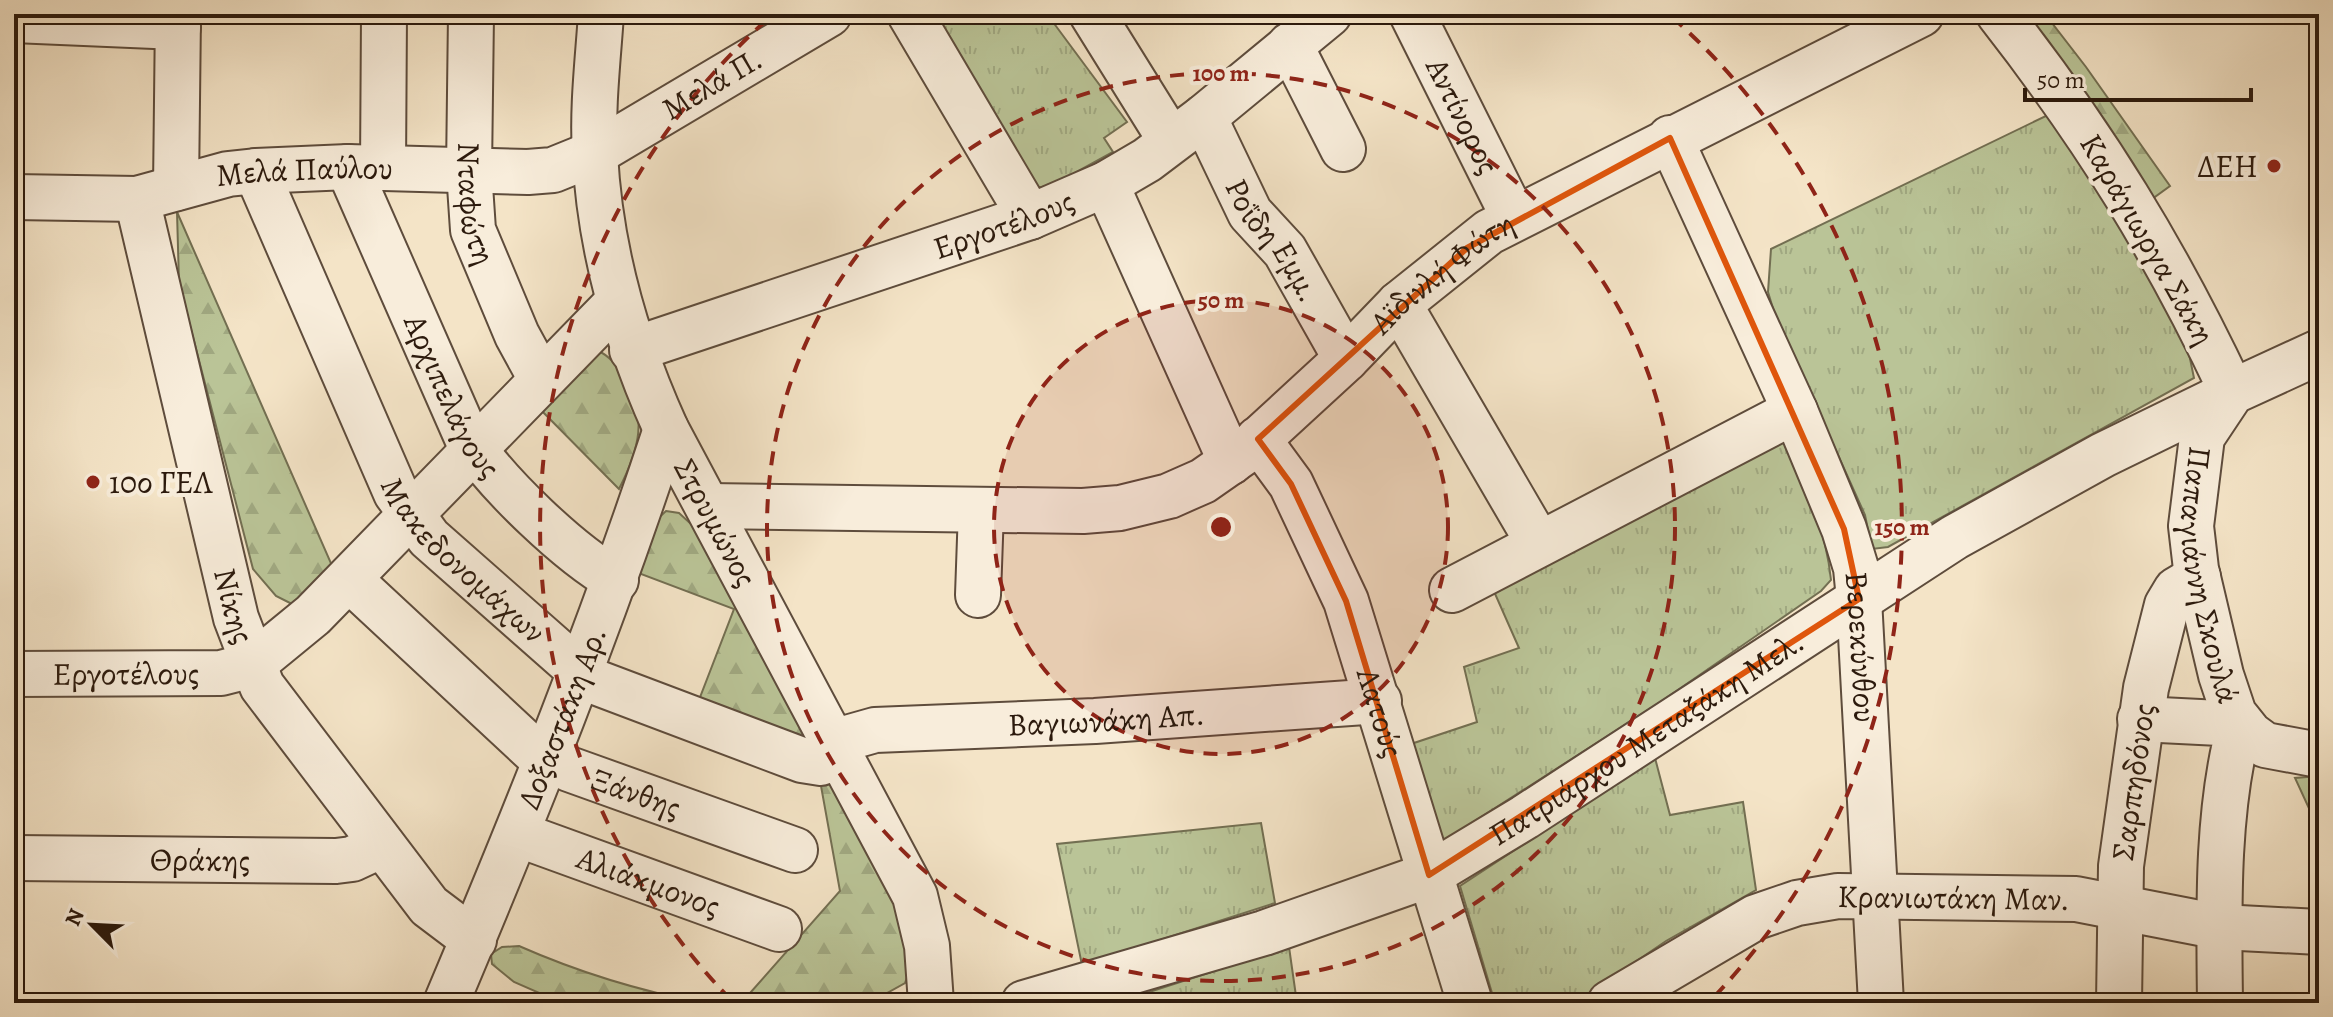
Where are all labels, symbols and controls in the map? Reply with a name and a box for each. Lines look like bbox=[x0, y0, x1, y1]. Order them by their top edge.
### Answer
street label: Μελά Π. bbox=[653, 37, 770, 131]
street label: Αντίνορος bbox=[1415, 49, 1511, 182]
scale bar bbox=[2025, 52, 2251, 102]
text: 100 m bbox=[1192, 57, 1250, 89]
text: 50 m bbox=[2037, 64, 2085, 96]
street label: Καράγιωργα Σάκη bbox=[2070, 125, 2226, 353]
street label: Νταφώτη bbox=[447, 142, 507, 271]
place label: ΔΕΗ bbox=[2198, 144, 2258, 188]
street label: Μελά Παύλου bbox=[214, 145, 394, 197]
marker: ΔΕΗ bbox=[2265, 157, 2283, 175]
street label: Ροΐδη Εμμ. bbox=[1215, 171, 1331, 310]
street label: Εργοτέλους bbox=[927, 179, 1081, 270]
street label: Αϊδινλή Φώτη bbox=[1359, 201, 1522, 344]
text: 50 m bbox=[1198, 284, 1244, 316]
street label: Αρχιπελάγους bbox=[393, 306, 511, 488]
street label: Παπαγιάννη Σκουλά bbox=[2169, 444, 2251, 709]
street label: Στρυμώνος bbox=[664, 451, 768, 595]
place label: 10ο ΓΕΛ bbox=[109, 460, 214, 504]
street label: Μακεδονομάχων bbox=[370, 471, 555, 653]
marker: 10ο ΓΕΛ bbox=[84, 473, 102, 491]
text: 150 m bbox=[1874, 511, 1930, 543]
centre of rings bbox=[1207, 513, 1235, 541]
street label: Νίκης bbox=[203, 564, 266, 650]
street label: Βερεκύνθου bbox=[1834, 569, 1888, 724]
street label: Πατριάρχου Μεταξάκη Μελ. bbox=[1480, 619, 1812, 856]
street label: Δοξαστάκη Αρ. bbox=[506, 620, 617, 815]
street label: Εργοτέλους bbox=[52, 651, 200, 696]
street label: Λατούς bbox=[1346, 662, 1415, 763]
street label: Βαγιωνάκη Απ. bbox=[1007, 691, 1206, 747]
street label: Σαρπηδόνος bbox=[2100, 701, 2166, 863]
street label: Ξάνθης bbox=[585, 757, 687, 829]
street label: Αλιάκμονος bbox=[570, 835, 726, 928]
street label: Θράκης bbox=[150, 837, 250, 882]
street label: Κρανιωτάκη Μαν. bbox=[1837, 874, 2070, 921]
north arrow bbox=[52, 885, 132, 965]
text: N bbox=[58, 904, 92, 931]

